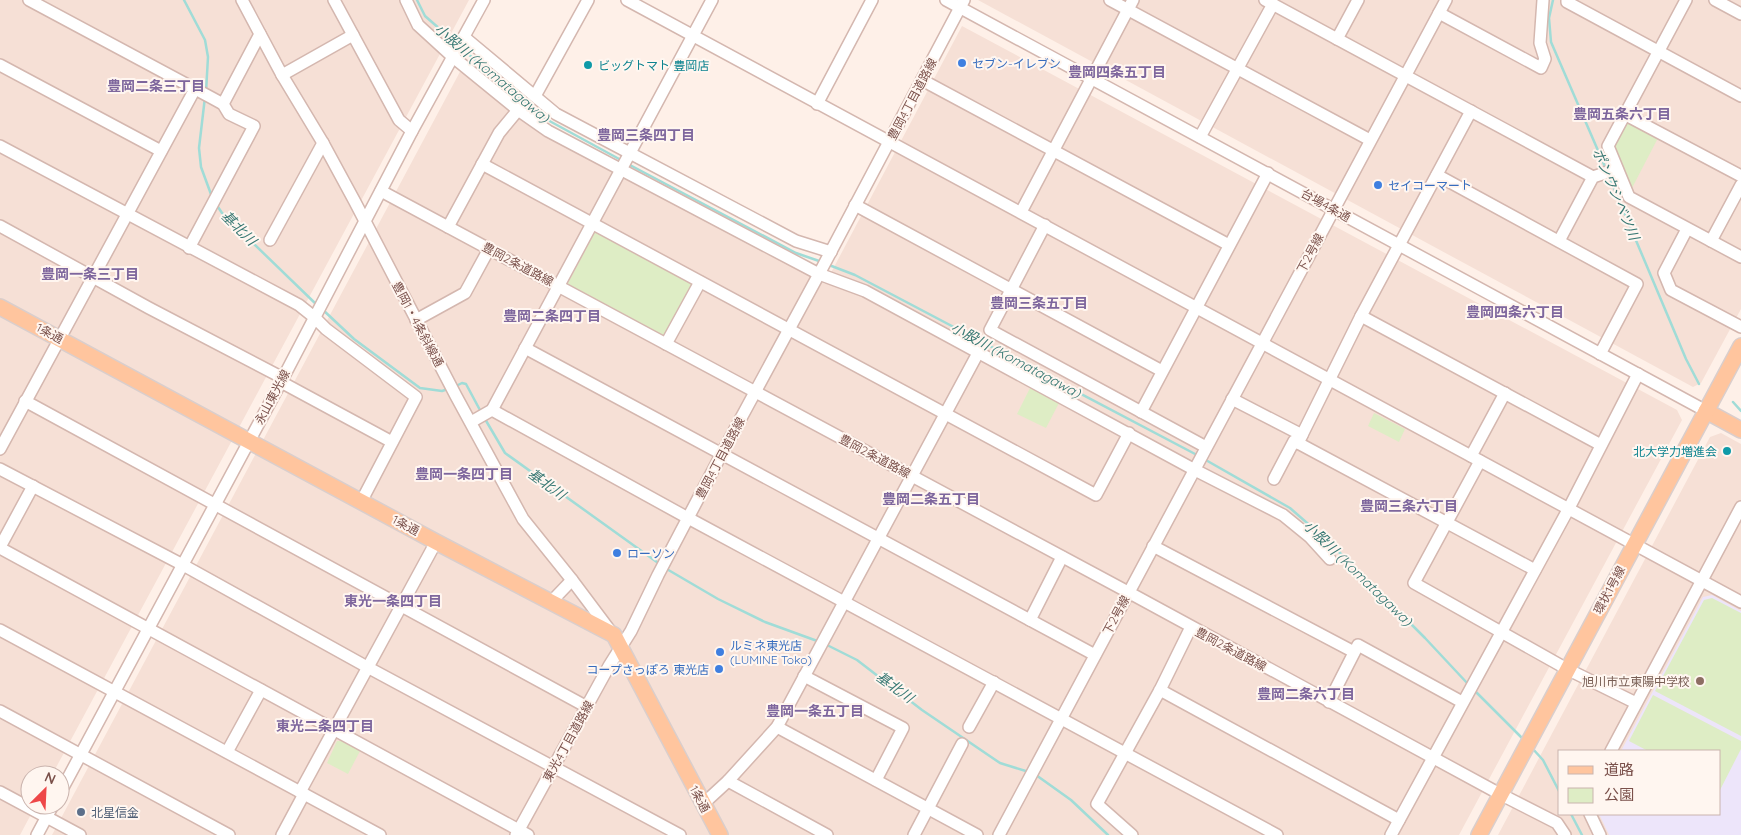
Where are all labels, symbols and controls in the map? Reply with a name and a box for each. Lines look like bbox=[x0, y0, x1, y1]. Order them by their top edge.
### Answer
water label: 小股川 (Komatagawa) bbox=[431, 20, 554, 127]
street label: 豊岡4丁目道路線 bbox=[884, 56, 940, 142]
place label: セブン-イレブン bbox=[972, 56, 1061, 71]
marker: セブン-イレブン bbox=[956, 57, 968, 69]
place label: ビッグトマト 豊岡店 bbox=[598, 58, 709, 73]
marker: ビッグトマト 豊岡店 bbox=[582, 59, 594, 71]
district label: 豊岡四条五丁目 bbox=[1068, 63, 1166, 81]
district label: 豊岡二条三丁目 bbox=[107, 77, 205, 95]
district label: 豊岡五条六丁目 bbox=[1573, 105, 1671, 123]
district label: 豊岡三条四丁目 bbox=[597, 126, 695, 144]
water label: ポンウシベツ川 bbox=[1589, 145, 1644, 244]
place label: セイコーマート bbox=[1388, 178, 1472, 193]
marker: セイコーマート bbox=[1372, 179, 1384, 191]
street label: 台場4条通 bbox=[1299, 185, 1353, 225]
water label: 基北川 bbox=[218, 207, 262, 251]
street label: 下2号線 bbox=[1293, 231, 1327, 275]
street label: 豊岡2条道路線 bbox=[480, 239, 556, 289]
district label: 豊岡一条三丁目 bbox=[41, 265, 139, 283]
street label: 豊岡1・4条斜線通 bbox=[389, 279, 447, 369]
district label: 豊岡三条五丁目 bbox=[990, 294, 1088, 312]
district label: 豊岡四条六丁目 bbox=[1466, 303, 1564, 321]
district label: 豊岡二条四丁目 bbox=[503, 307, 601, 325]
water label: 小股川 (Komatagawa) bbox=[948, 318, 1085, 402]
street label: 1条通 bbox=[34, 320, 66, 346]
street label: 永山東光線 bbox=[251, 367, 293, 427]
street label: 豊岡4丁目道路線 bbox=[692, 415, 748, 501]
street label: 豊岡2条道路線 bbox=[837, 431, 913, 481]
place label: 北大学力増進会 bbox=[1633, 444, 1717, 459]
marker: 北大学力増進会 bbox=[1721, 445, 1733, 457]
water label: 基北川 bbox=[525, 464, 571, 505]
district label: 豊岡一条四丁目 bbox=[415, 465, 513, 483]
district label: 豊岡二条五丁目 bbox=[882, 490, 980, 508]
district label: 豊岡三条六丁目 bbox=[1360, 497, 1458, 515]
street label: 1条通 bbox=[390, 512, 422, 538]
water label: 小股川 (Komatagawa) bbox=[1300, 516, 1417, 630]
place label: ローソン bbox=[627, 546, 675, 561]
marker: ローソン bbox=[611, 547, 623, 559]
street label: 環状1号線 bbox=[1590, 563, 1628, 617]
district label: 東光一条四丁目 bbox=[344, 592, 442, 610]
street label: 下2号線 bbox=[1099, 593, 1133, 637]
street label: 豊岡2条道路線 bbox=[1193, 624, 1269, 674]
place label: ルミネ東光店 (LUMINE Toko) bbox=[730, 638, 812, 667]
marker: ルミネ東光店 (LUMINE Toko) bbox=[714, 646, 726, 658]
place label: コープさっぽろ 東光店 bbox=[586, 662, 709, 677]
marker: コープさっぽろ 東光店 bbox=[713, 663, 725, 675]
water label: 基北川 bbox=[873, 667, 919, 708]
place label: 旭川市立東陽中学校 bbox=[1582, 674, 1690, 689]
marker: 旭川市立東陽中学校 bbox=[1694, 675, 1706, 687]
district label: 豊岡二条六丁目 bbox=[1257, 685, 1355, 703]
street label: 東光4丁目道路線 bbox=[540, 698, 596, 784]
district label: 豊岡一条五丁目 bbox=[766, 702, 864, 720]
district label: 東光二条四丁目 bbox=[276, 717, 374, 735]
legend bbox=[1558, 750, 1721, 815]
text: 道路 bbox=[1604, 760, 1634, 779]
north arrow bbox=[20, 765, 70, 815]
text: N bbox=[42, 768, 59, 788]
street label: 1条通 bbox=[687, 783, 713, 815]
text: 公園 bbox=[1604, 785, 1634, 804]
place label: 北星信金 bbox=[91, 805, 139, 820]
marker: 北星信金 bbox=[75, 806, 87, 818]

